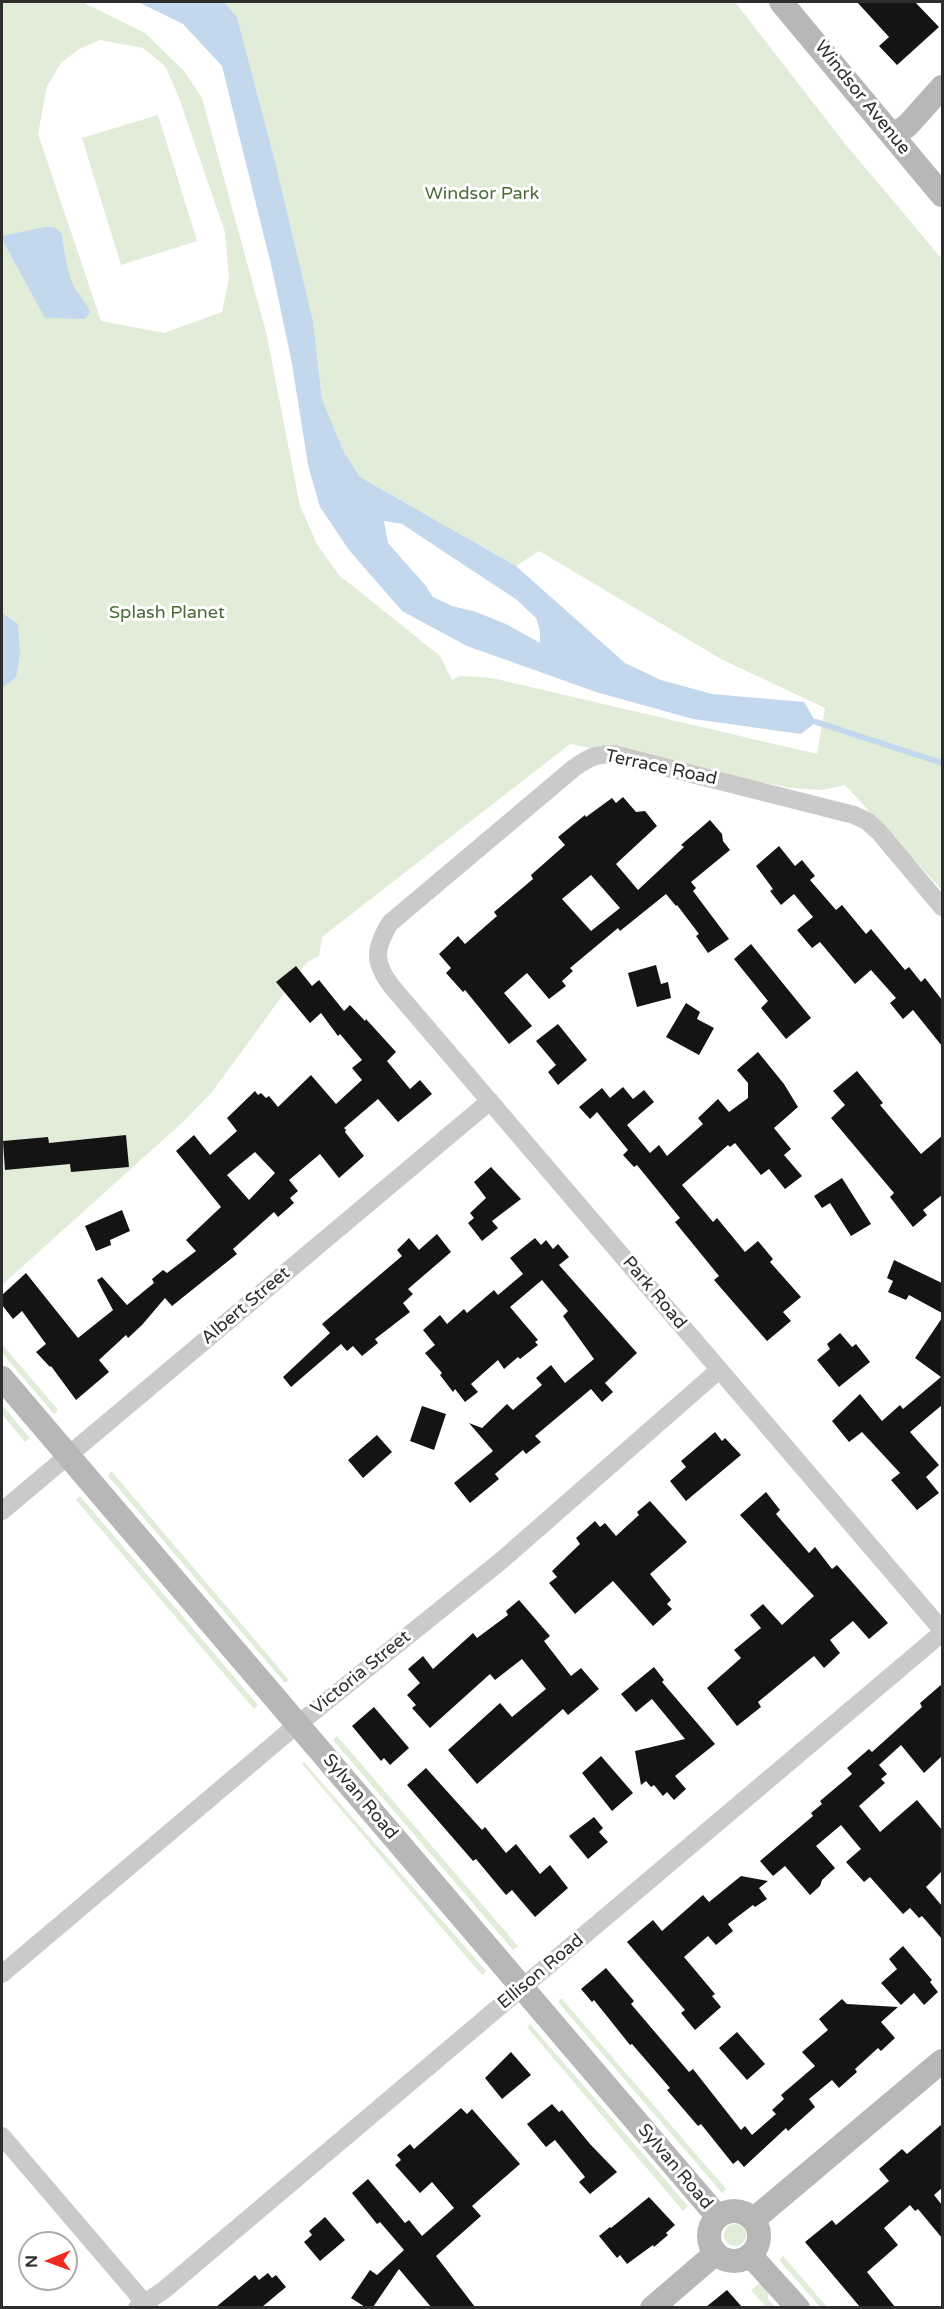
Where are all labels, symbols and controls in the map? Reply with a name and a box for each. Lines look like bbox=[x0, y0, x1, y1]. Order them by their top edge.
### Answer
street label: Windsor Avenue bbox=[809, 37, 915, 159]
park label: Windsor Park bbox=[425, 183, 539, 205]
park label: Splash Planet bbox=[109, 602, 225, 624]
street label: Terrace Road bbox=[603, 746, 719, 790]
street label: Park Road bbox=[617, 1252, 691, 1334]
street label: Albert Street bbox=[197, 1263, 295, 1349]
street label: Victoria Street bbox=[307, 1626, 415, 1720]
street label: Sylvan Road bbox=[318, 1750, 402, 1844]
street label: Ellison Road bbox=[494, 1930, 588, 2014]
street label: Sylvan Road bbox=[633, 2120, 717, 2214]
north arrow bbox=[18, 2231, 78, 2291]
text: N bbox=[22, 2255, 42, 2268]

